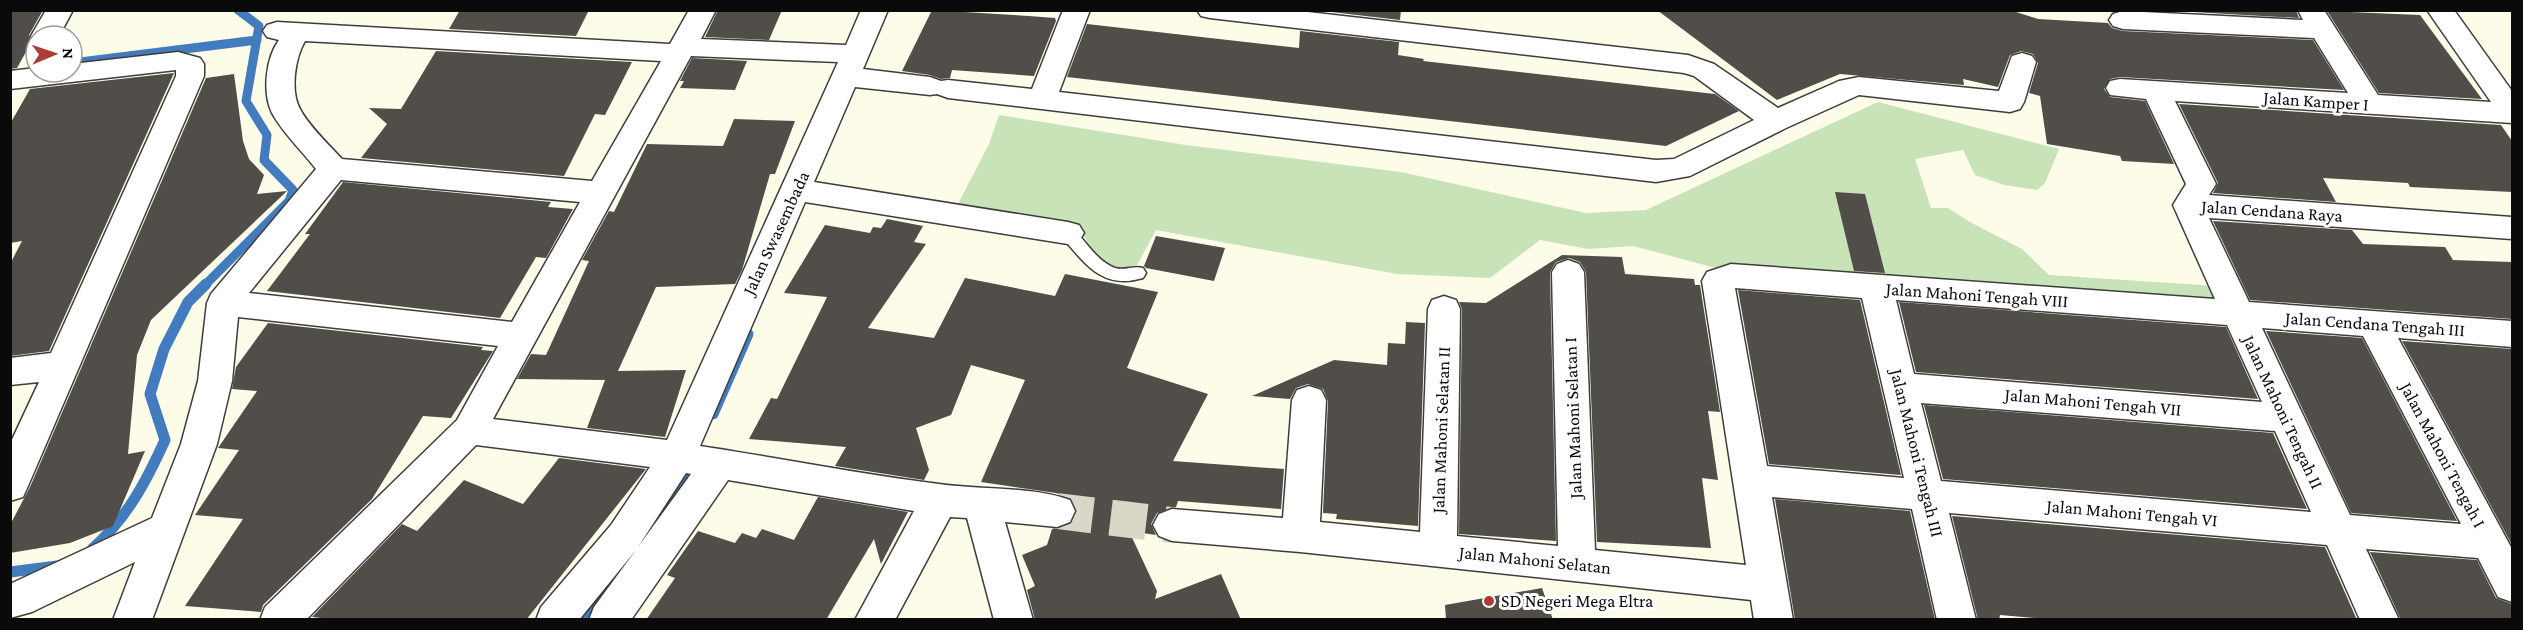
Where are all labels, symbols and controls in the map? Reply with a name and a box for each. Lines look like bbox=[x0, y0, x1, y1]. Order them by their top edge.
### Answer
north arrow bbox=[24, 24, 84, 84]
text: N bbox=[60, 48, 77, 59]
street label: Jalan Kamper I bbox=[2261, 87, 2369, 115]
street label: Jalan Swasembada bbox=[738, 168, 813, 300]
street label: Jalan Cendana Raya bbox=[2199, 196, 2343, 226]
street label: Jalan Mahoni Tengah VIII bbox=[1883, 279, 2069, 311]
street label: Jalan Cendana Tengah III bbox=[2282, 308, 2466, 340]
street label: Jalan Mahoni Tengah II bbox=[2238, 330, 2327, 492]
street label: Jalan Mahoni Selatan I bbox=[1560, 337, 1586, 501]
street label: Jalan Mahoni Selatan II bbox=[1428, 346, 1454, 516]
street label: Jalan Mahoni Tengah III bbox=[1886, 365, 1948, 539]
street label: Jalan Mahoni Tengah I bbox=[2395, 377, 2490, 531]
street label: Jalan Mahoni Tengah VII bbox=[2002, 384, 2182, 420]
street label: Jalan Mahoni Tengah VI bbox=[2044, 495, 2218, 530]
street label: Jalan Mahoni Selatan bbox=[1456, 542, 1612, 578]
place label: SD Negeri Mega Eltra bbox=[1501, 591, 1653, 611]
marker: SD Negeri Mega Eltra bbox=[1482, 594, 1496, 608]

